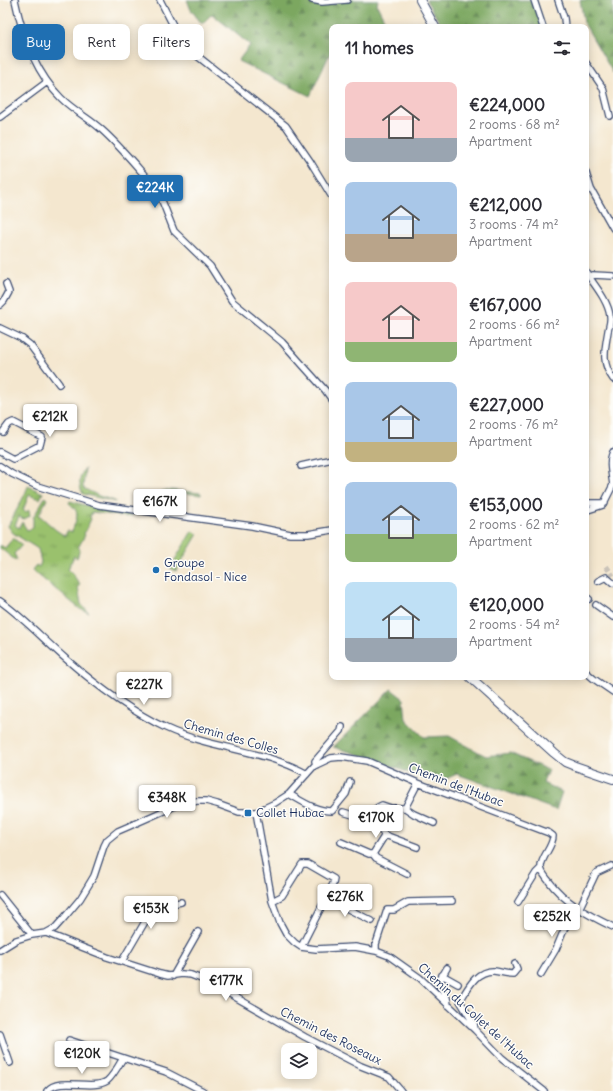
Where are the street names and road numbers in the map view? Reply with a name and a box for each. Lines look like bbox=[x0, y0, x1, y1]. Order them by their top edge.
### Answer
street label: Chemin des Colles bbox=[182, 716, 280, 757]
street label: Chemin de l'Hubac bbox=[406, 759, 506, 810]
street label: Chemin du Collet de l'Hubac bbox=[415, 960, 537, 1072]
street label: Chemin des Roseaux bbox=[278, 1003, 385, 1068]

